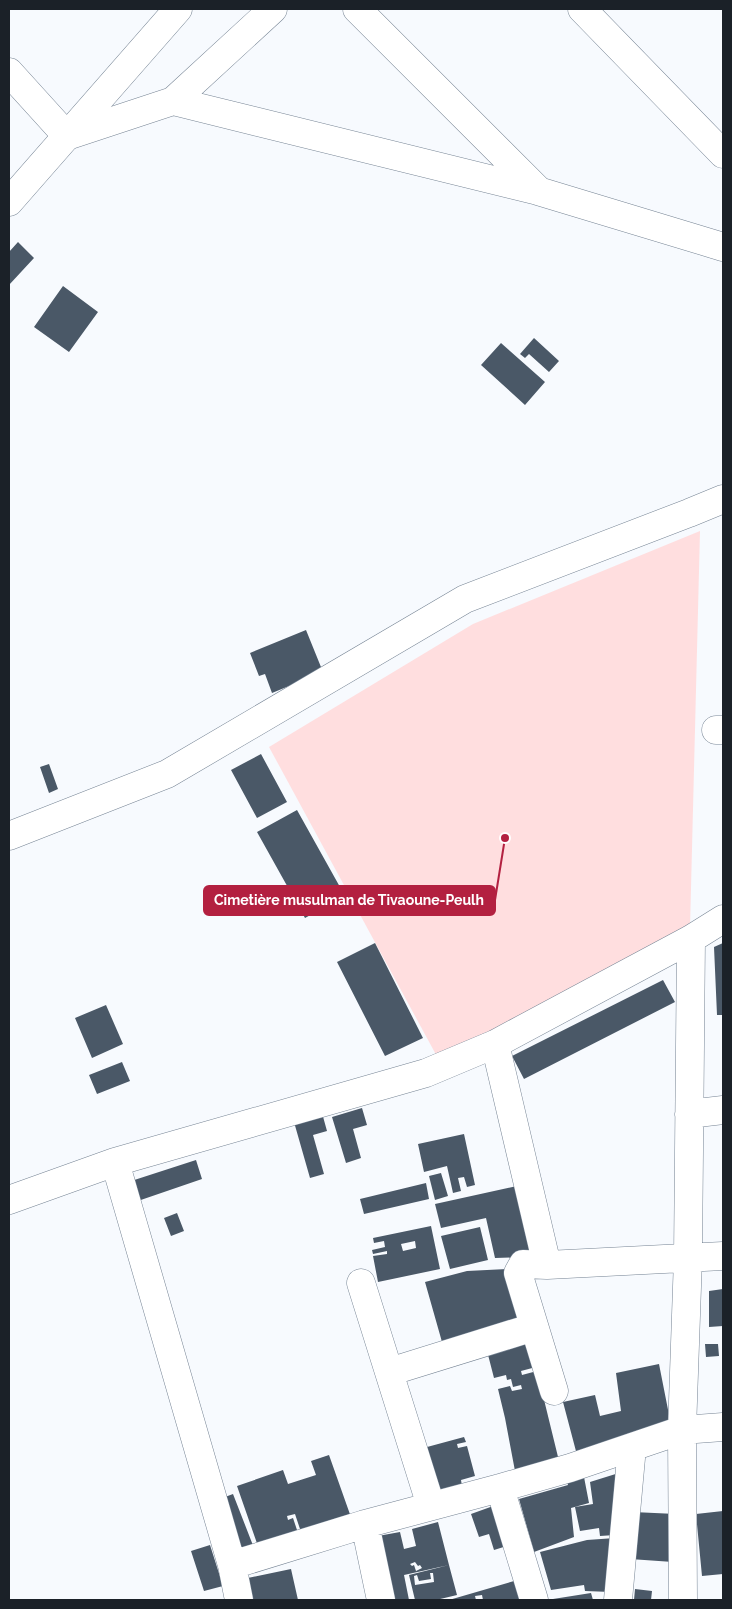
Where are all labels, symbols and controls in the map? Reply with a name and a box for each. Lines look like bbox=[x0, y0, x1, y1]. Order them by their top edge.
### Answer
callout: Cimetière musulman de Tivaoune-Peulh bbox=[204, 886, 495, 915]
text: Cimetière musulman de Tivaoune-Peulh bbox=[214, 892, 484, 908]

